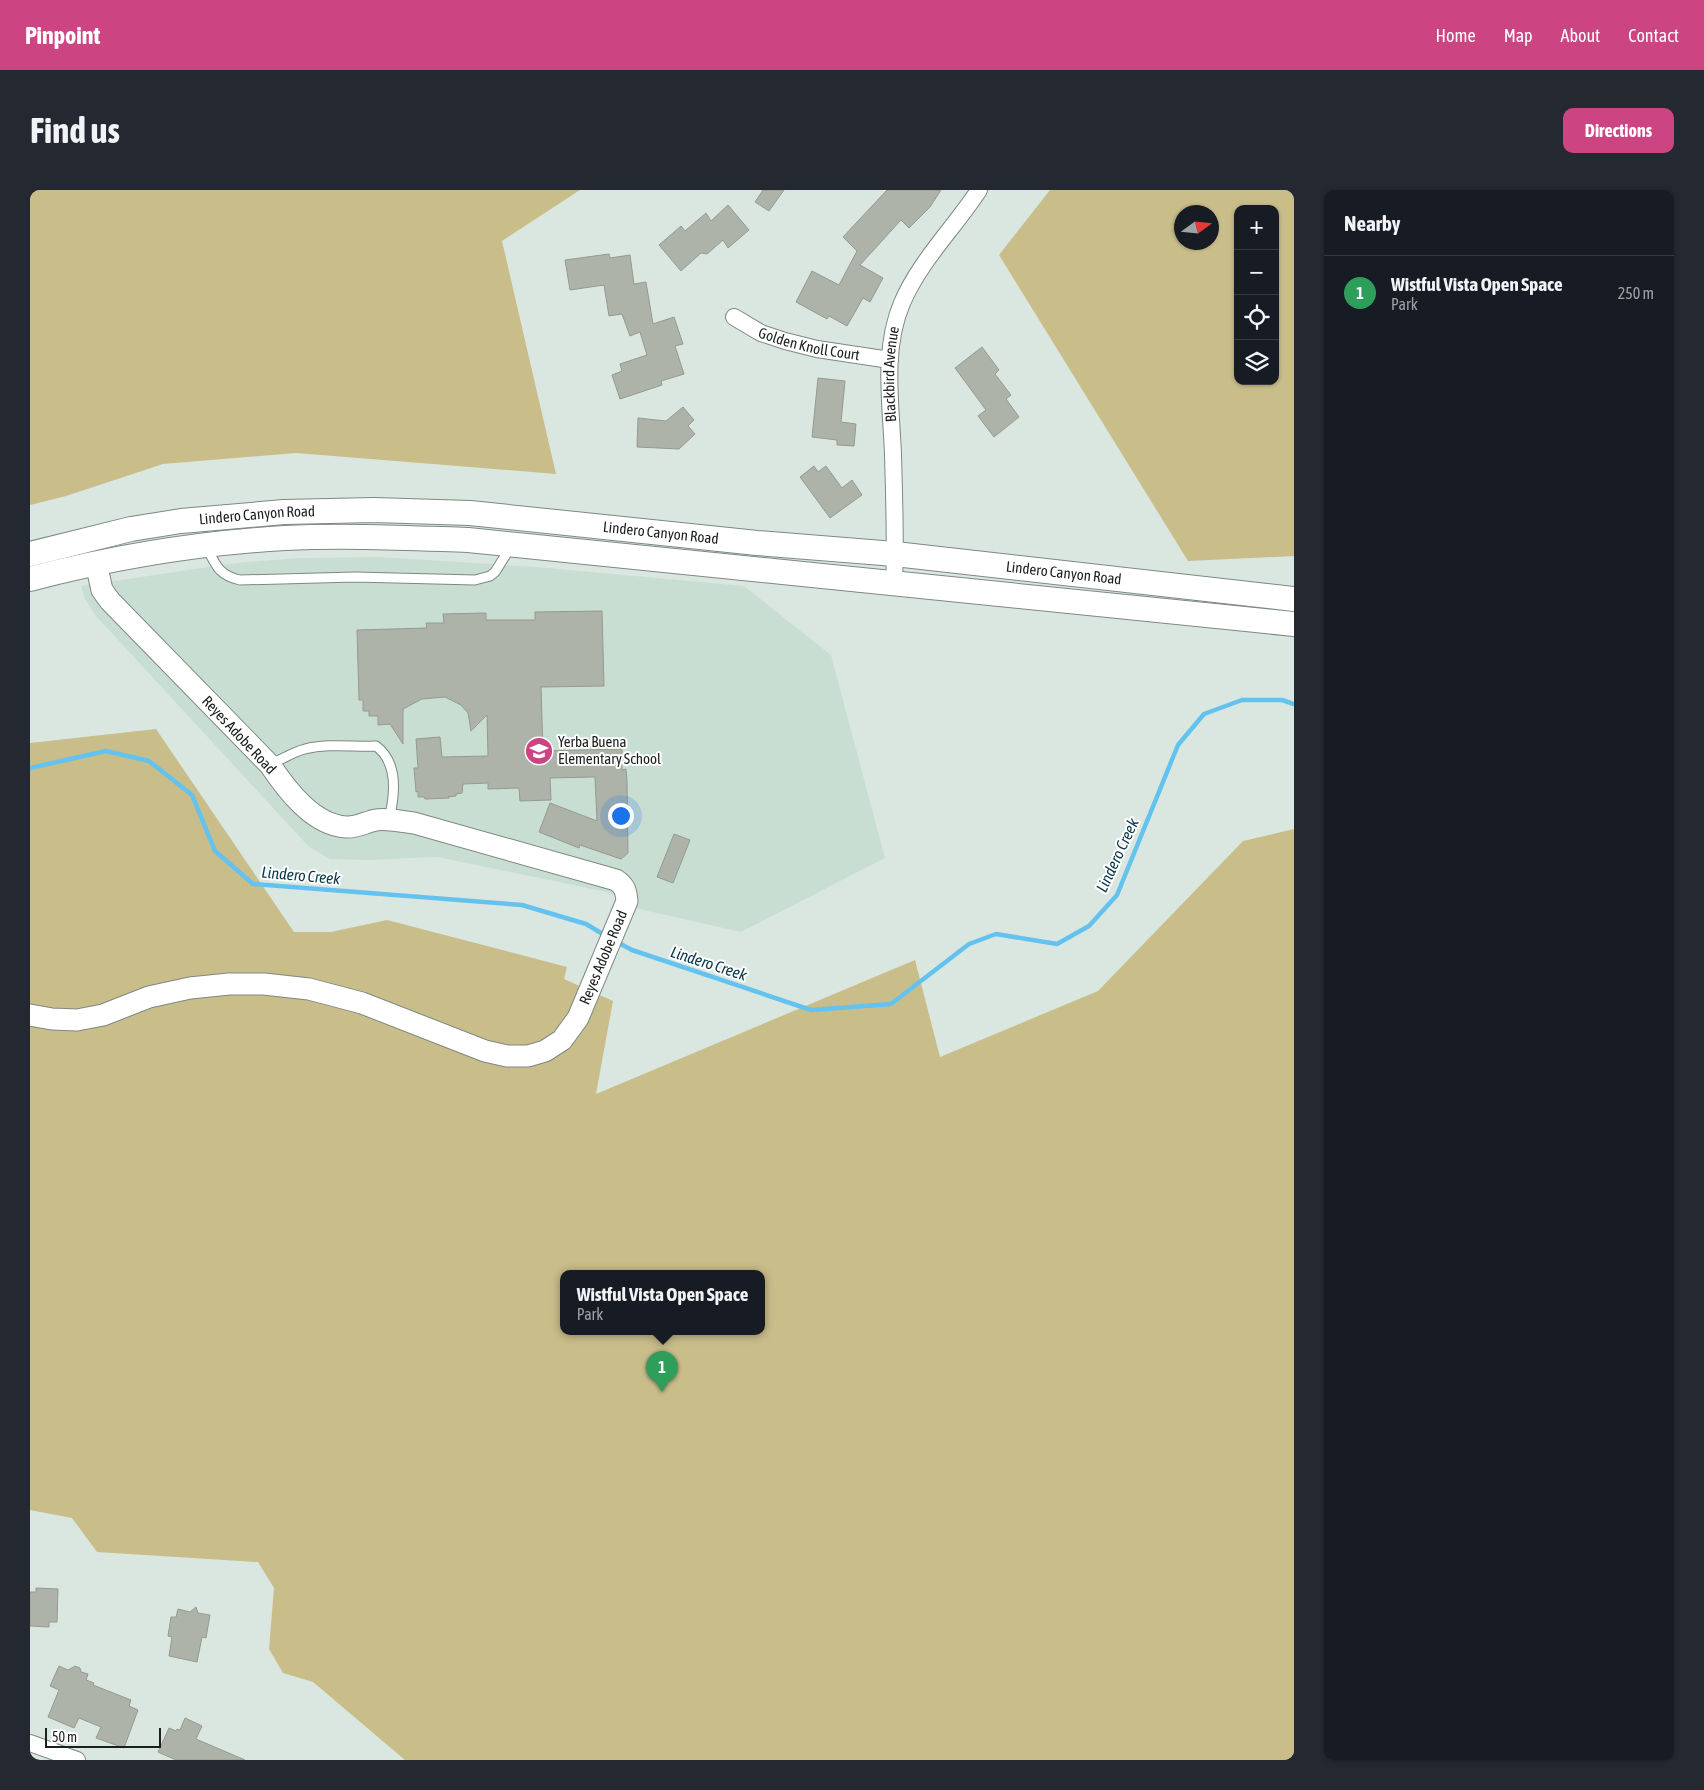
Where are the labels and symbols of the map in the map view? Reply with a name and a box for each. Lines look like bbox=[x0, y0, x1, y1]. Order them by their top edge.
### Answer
north arrow bbox=[1174, 205, 1219, 250]
street label: Golden Knoll Court bbox=[756, 324, 861, 363]
street label: Blackbird Avenue bbox=[880, 324, 902, 423]
street label: Lindero Canyon Road bbox=[198, 502, 315, 527]
street label: Lindero Canyon Road bbox=[602, 518, 720, 547]
street label: Lindero Canyon Road bbox=[1005, 558, 1123, 587]
street label: Reyes Adobe Road bbox=[199, 692, 280, 777]
place label: Yerba Buena Elementary School bbox=[558, 733, 661, 767]
school or university icon: Yerba Buena Elementary School bbox=[524, 736, 554, 766]
your location bbox=[608, 803, 634, 829]
water label: Lindero Creek bbox=[1092, 814, 1142, 895]
water label: Lindero Creek bbox=[261, 863, 342, 887]
street label: Reyes Adobe Road bbox=[576, 908, 630, 1007]
water label: Lindero Creek bbox=[669, 942, 750, 984]
pin: 1 bbox=[646, 1351, 678, 1392]
scale bar bbox=[45, 1725, 161, 1748]

